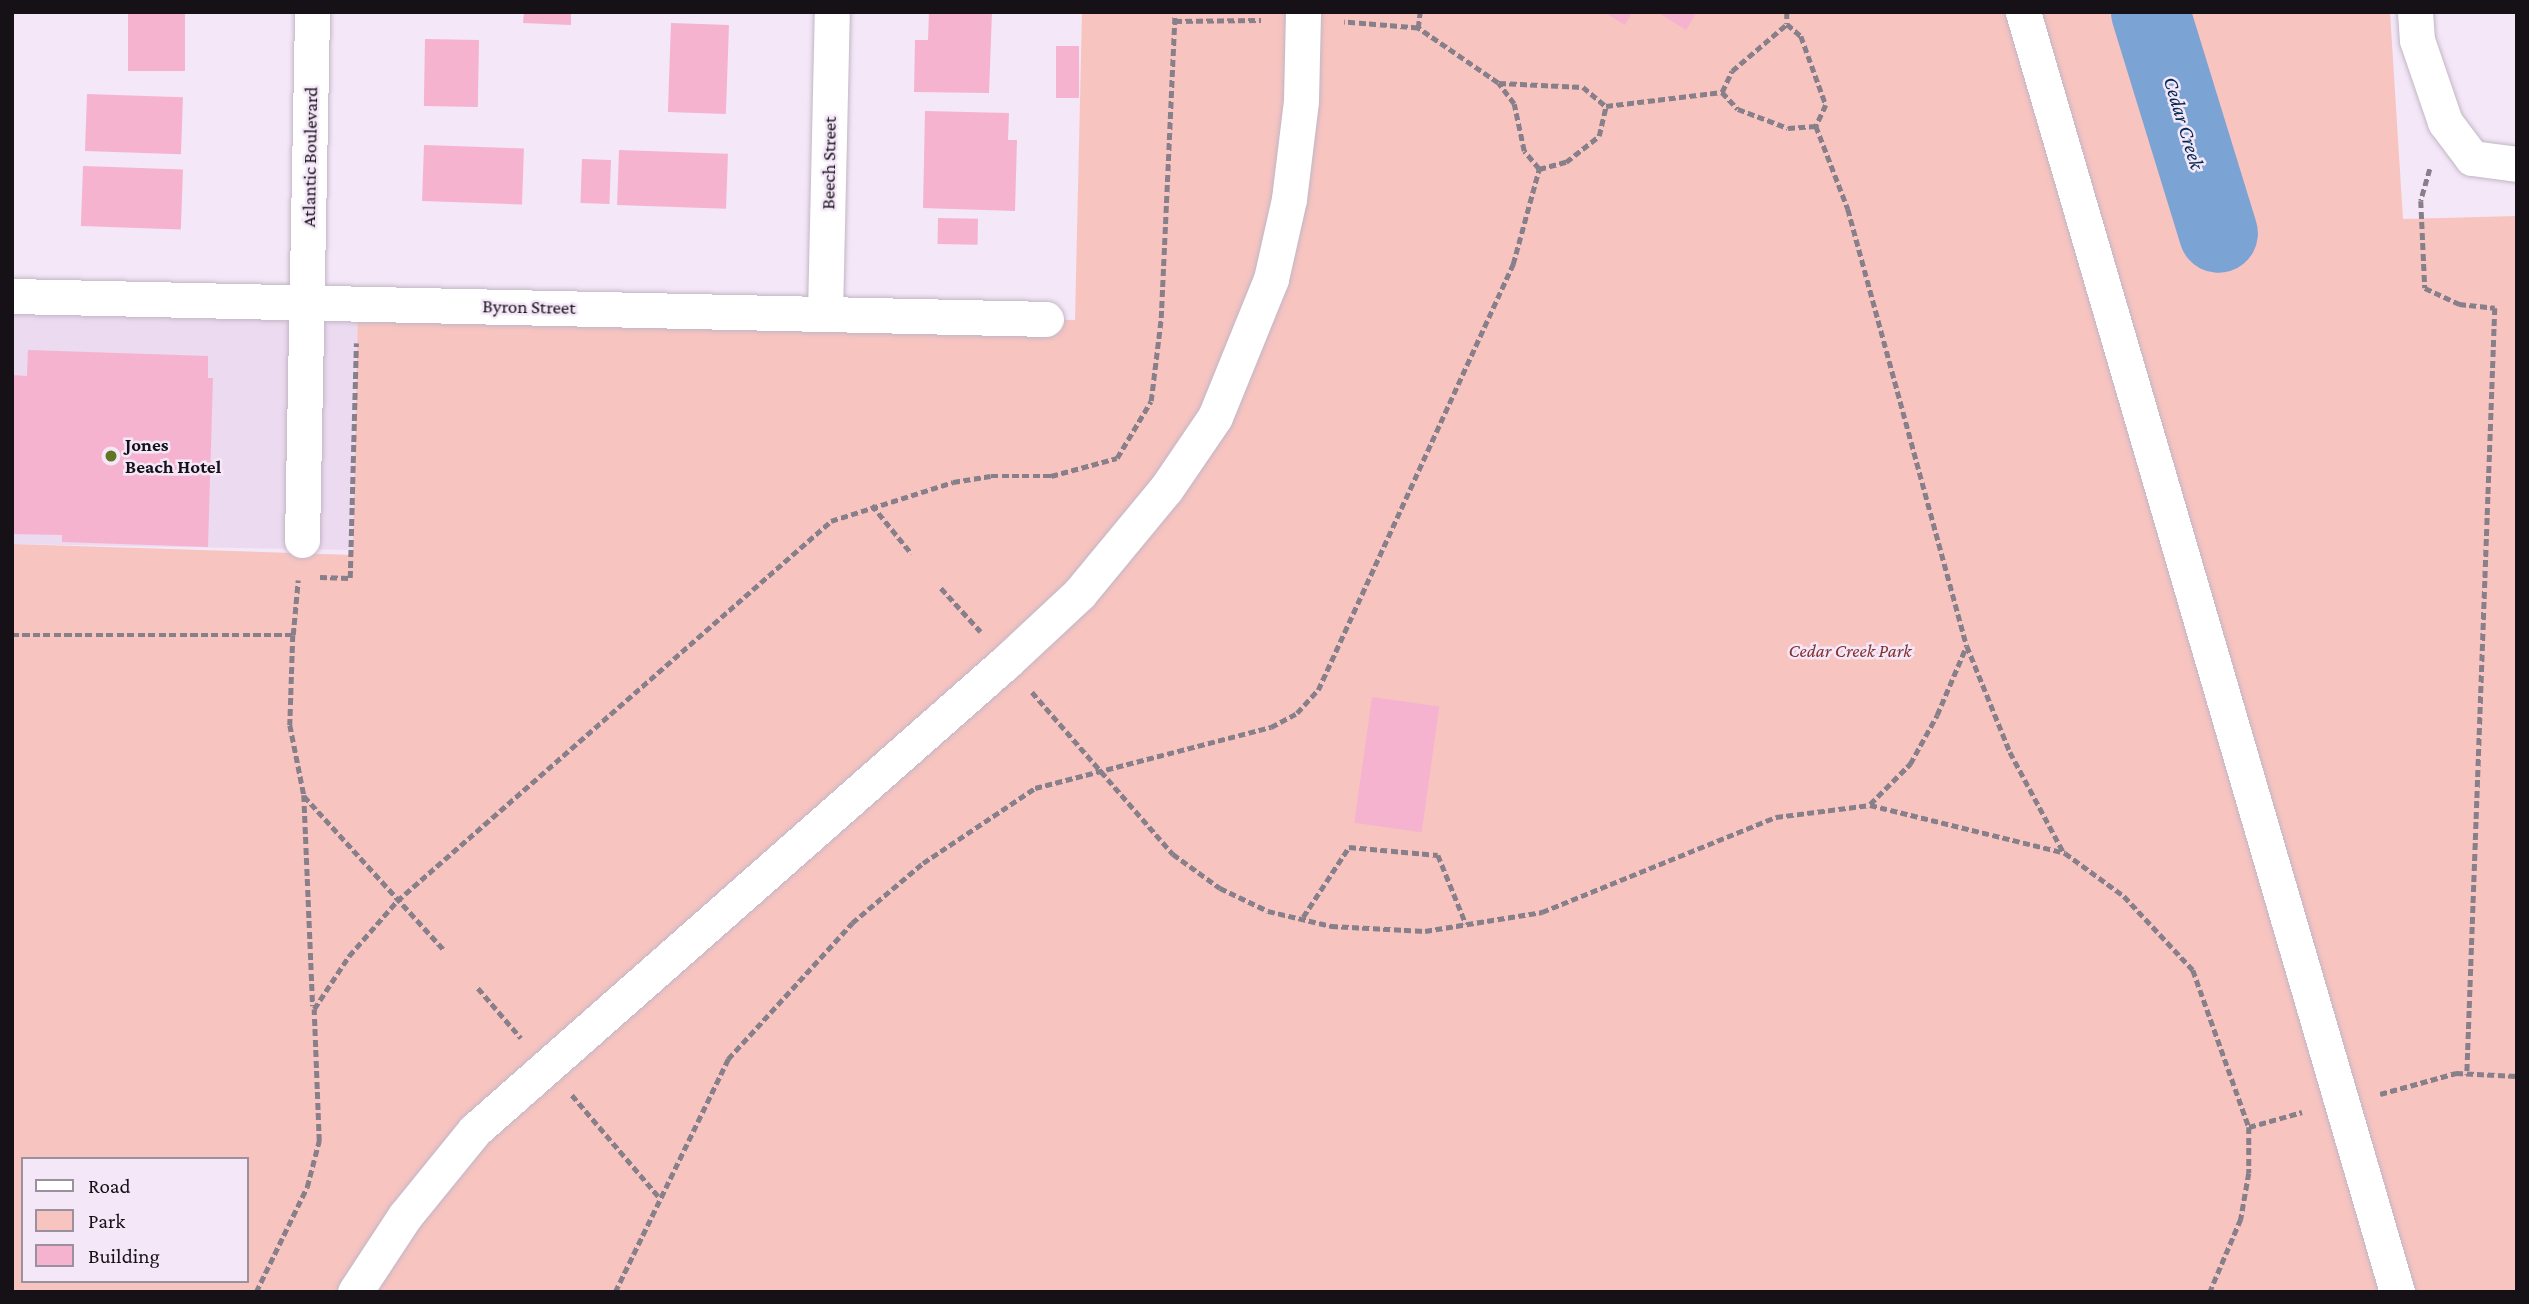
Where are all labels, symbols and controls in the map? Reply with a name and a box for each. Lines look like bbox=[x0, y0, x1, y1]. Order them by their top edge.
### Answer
water label: Cedar Creek bbox=[2158, 74, 2210, 172]
street label: Atlantic Boulevard bbox=[297, 87, 323, 227]
street label: Beech Street bbox=[817, 116, 841, 210]
street label: Byron Street bbox=[482, 295, 576, 319]
place label: Jones Beach Hotel bbox=[125, 434, 221, 478]
marker: Jones Beach Hotel bbox=[103, 448, 119, 464]
park label: Cedar Creek Park bbox=[1788, 640, 1912, 662]
legend bbox=[21, 1157, 248, 1283]
text: Road bbox=[88, 1174, 131, 1198]
text: Park bbox=[88, 1209, 125, 1233]
text: Building bbox=[88, 1244, 160, 1268]

